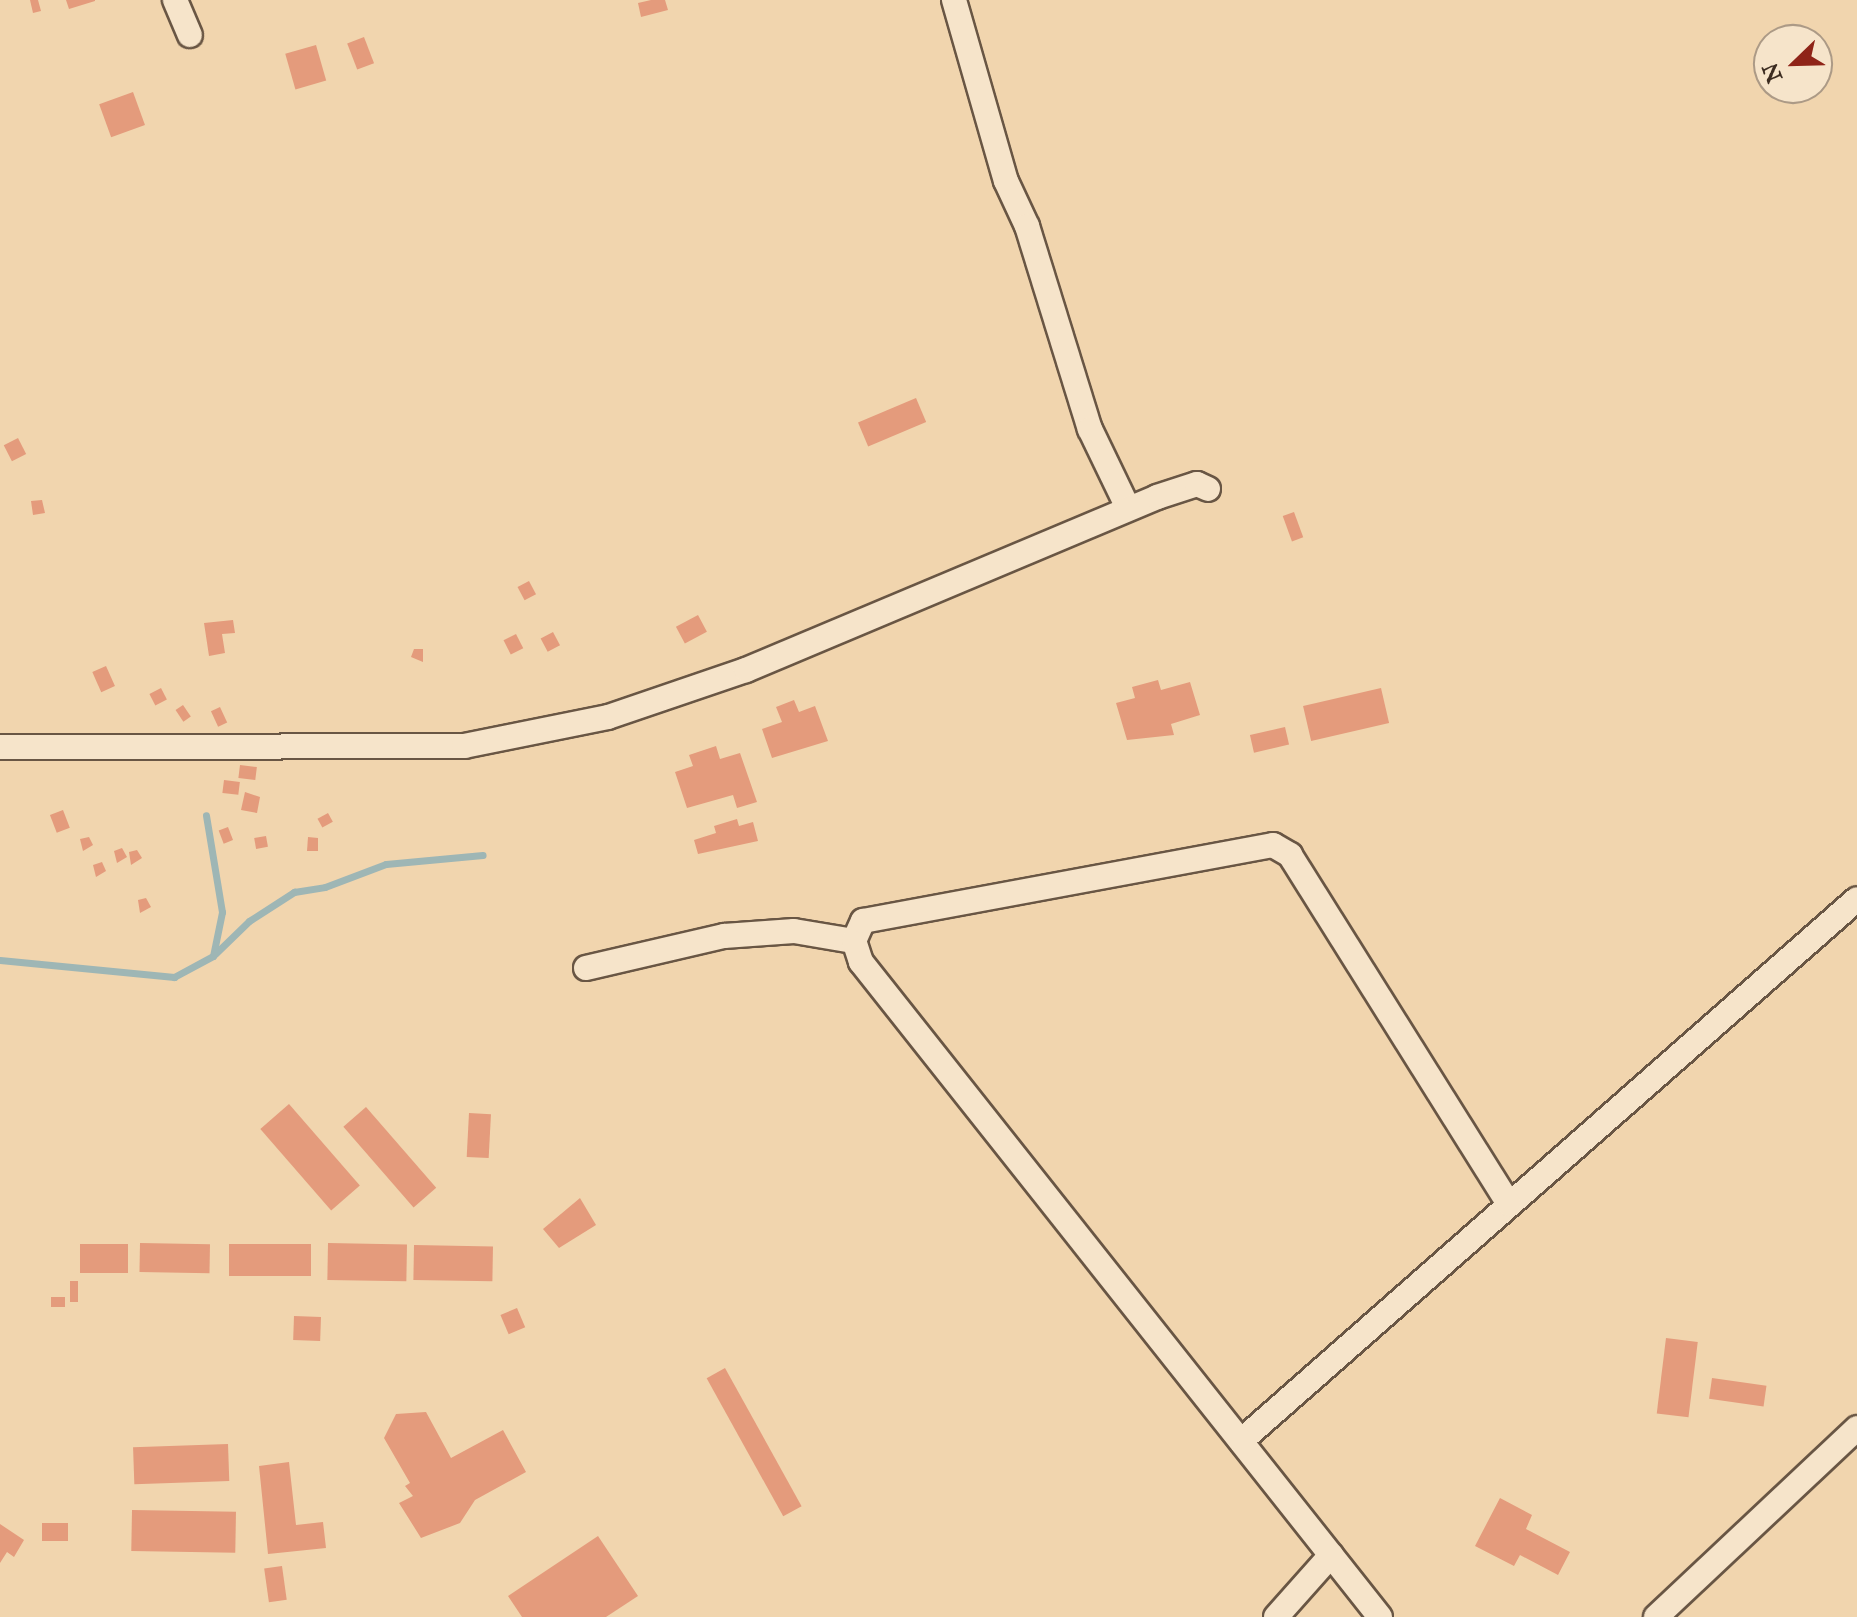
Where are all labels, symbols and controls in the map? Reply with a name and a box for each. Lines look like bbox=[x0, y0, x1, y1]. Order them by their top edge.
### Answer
north arrow bbox=[1753, 24, 1833, 104]
text: N bbox=[1756, 59, 1788, 87]

